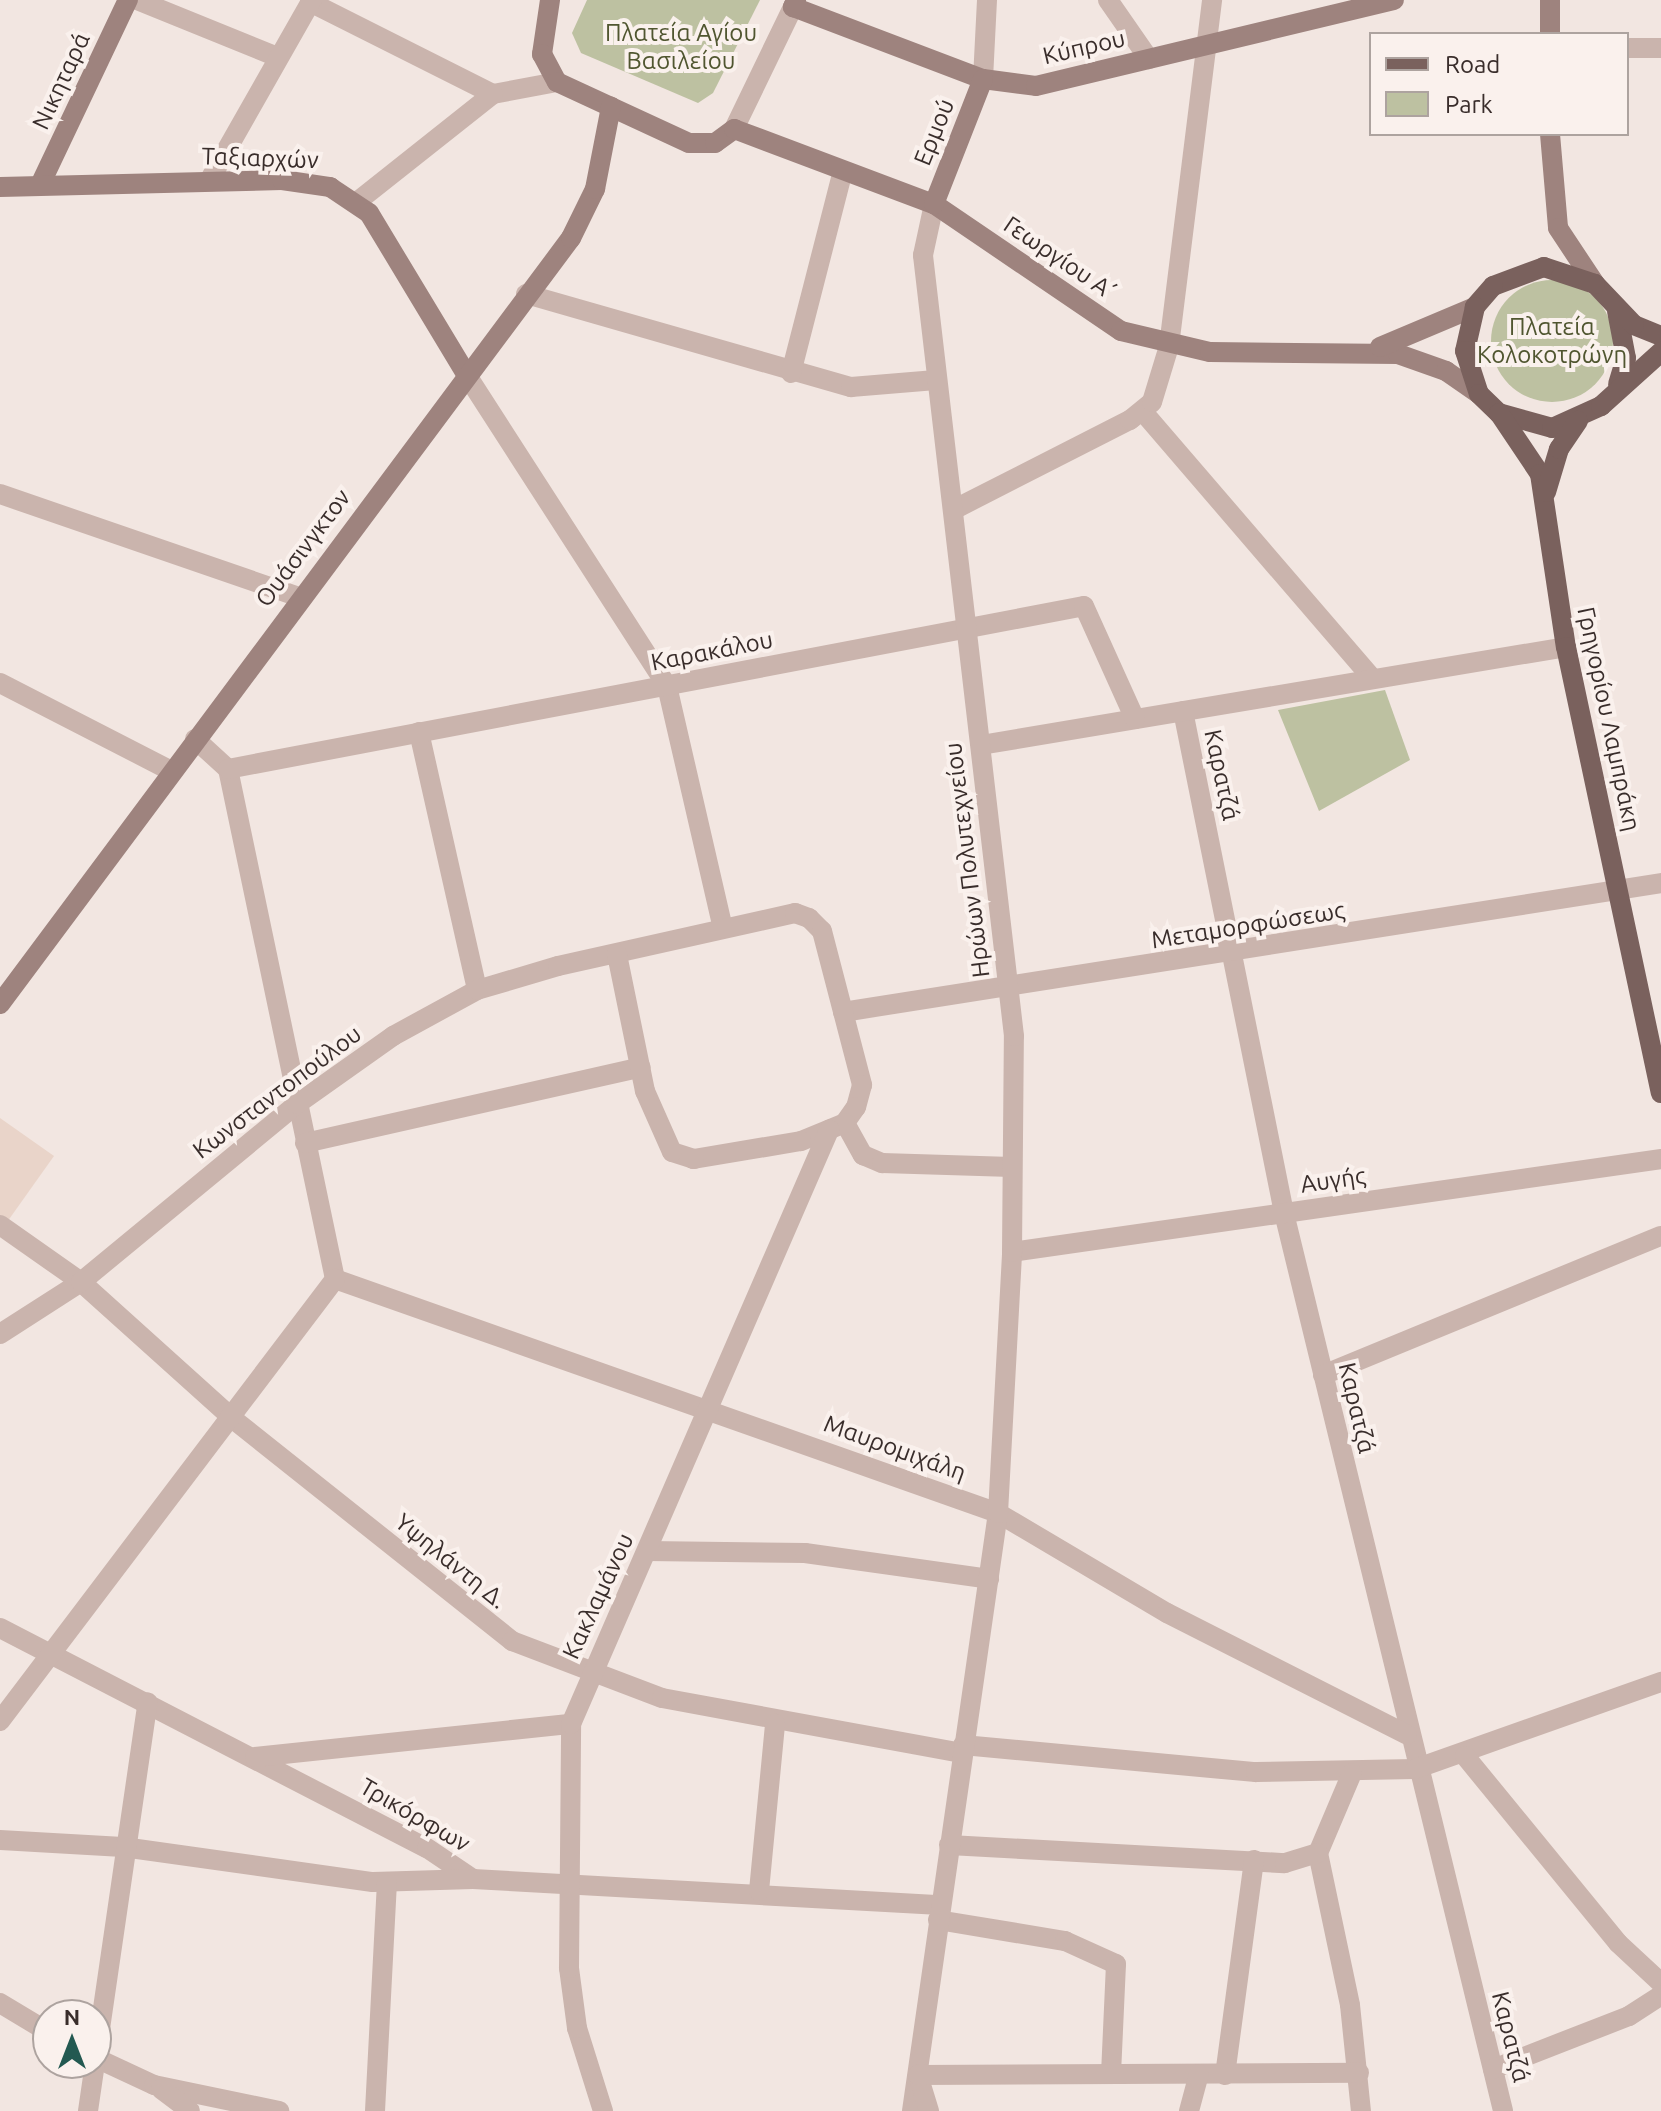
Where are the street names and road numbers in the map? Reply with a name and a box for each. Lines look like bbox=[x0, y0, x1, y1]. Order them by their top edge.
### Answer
street label: Κύπρου bbox=[1040, 24, 1128, 70]
street label: Νικηταρά bbox=[26, 28, 96, 134]
street label: Ερμού bbox=[908, 95, 960, 169]
street label: Ταξιαρχών bbox=[201, 142, 319, 174]
street label: Γεωργίου Α΄ bbox=[998, 210, 1116, 302]
street label: Ουάσινγκτον bbox=[250, 484, 356, 612]
street label: Γρηγορίου Λαμπράκη bbox=[1571, 604, 1647, 834]
street label: Καρακάλου bbox=[648, 625, 776, 677]
street label: Καρατζά bbox=[1198, 727, 1246, 823]
street label: Ηρώων Πολυτεχνείου bbox=[938, 741, 996, 979]
street label: Μεταμορφώσεως bbox=[1149, 895, 1347, 955]
street label: Κωνσταντοπούλου bbox=[187, 1019, 367, 1165]
street label: Αυγής bbox=[1299, 1161, 1367, 1199]
street label: Καρατζά bbox=[1333, 1360, 1381, 1456]
street label: Μαυρομιχάλη bbox=[820, 1409, 970, 1487]
street label: Υψηλάντη Δ. bbox=[389, 1507, 513, 1615]
street label: Κακλαμάνου bbox=[556, 1528, 640, 1664]
street label: Τρικόρφων bbox=[355, 1772, 475, 1858]
street label: Καρατζά bbox=[1486, 1989, 1536, 2085]

